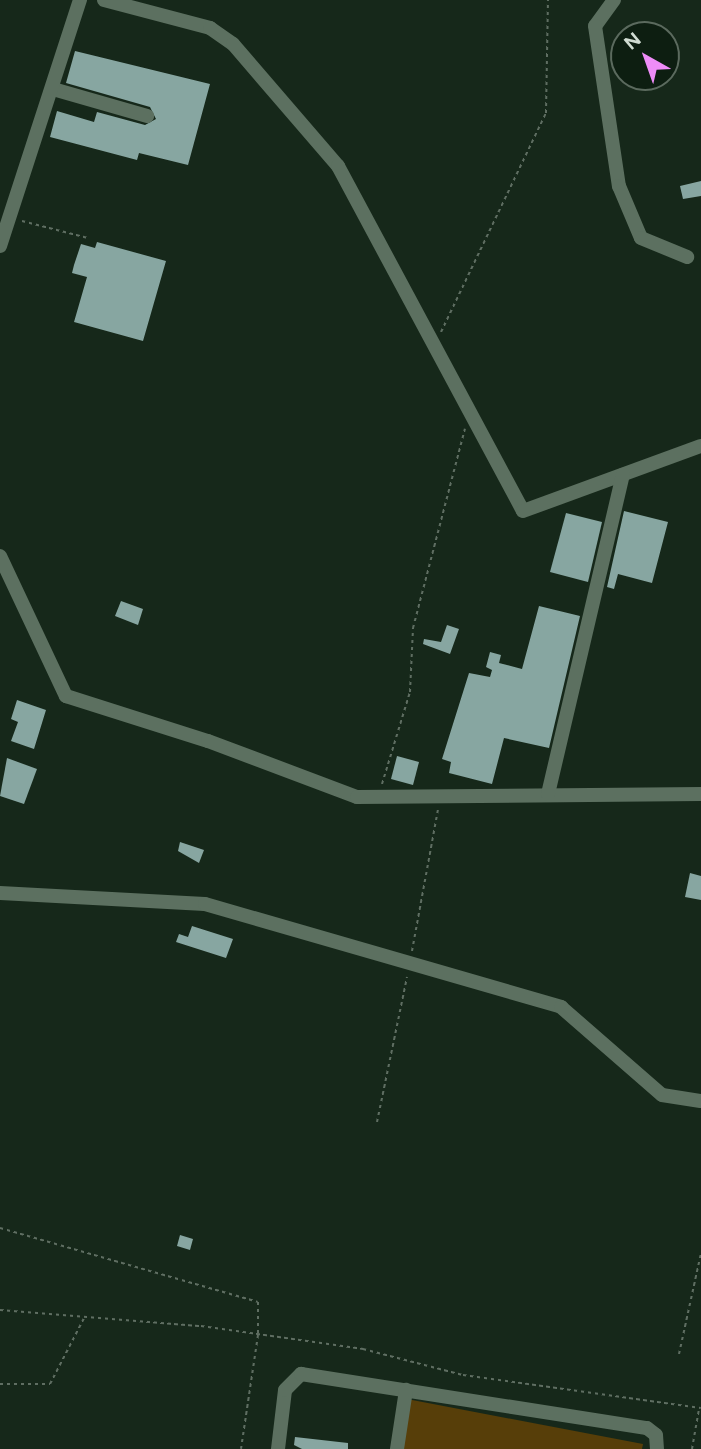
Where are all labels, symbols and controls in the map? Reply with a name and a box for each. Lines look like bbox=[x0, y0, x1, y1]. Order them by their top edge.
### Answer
north arrow bbox=[610, 21, 680, 91]
text: N bbox=[619, 28, 645, 55]

